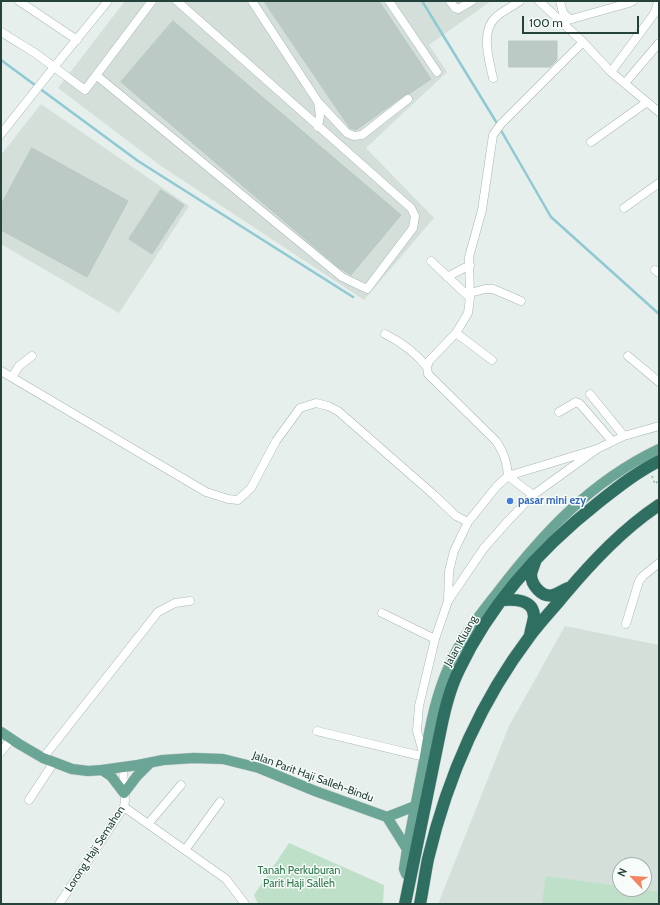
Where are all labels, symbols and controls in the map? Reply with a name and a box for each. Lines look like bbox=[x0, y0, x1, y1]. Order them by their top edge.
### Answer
scale bar bbox=[524, 8, 641, 34]
text: 100 m bbox=[529, 15, 563, 30]
place label: pasar mini ezy bbox=[518, 494, 586, 508]
marker: pasar mini ezy bbox=[505, 496, 515, 506]
street label: Jalan Kluang bbox=[442, 613, 480, 669]
street label: Jalan Parit Haji Salleh-Bindu bbox=[251, 749, 375, 805]
street label: Lorong Haji Semahon bbox=[62, 803, 128, 895]
north arrow bbox=[612, 857, 652, 897]
park label: Tanah Perkuburan Parit Haji Salleh bbox=[258, 864, 340, 890]
text: N bbox=[614, 866, 630, 879]

